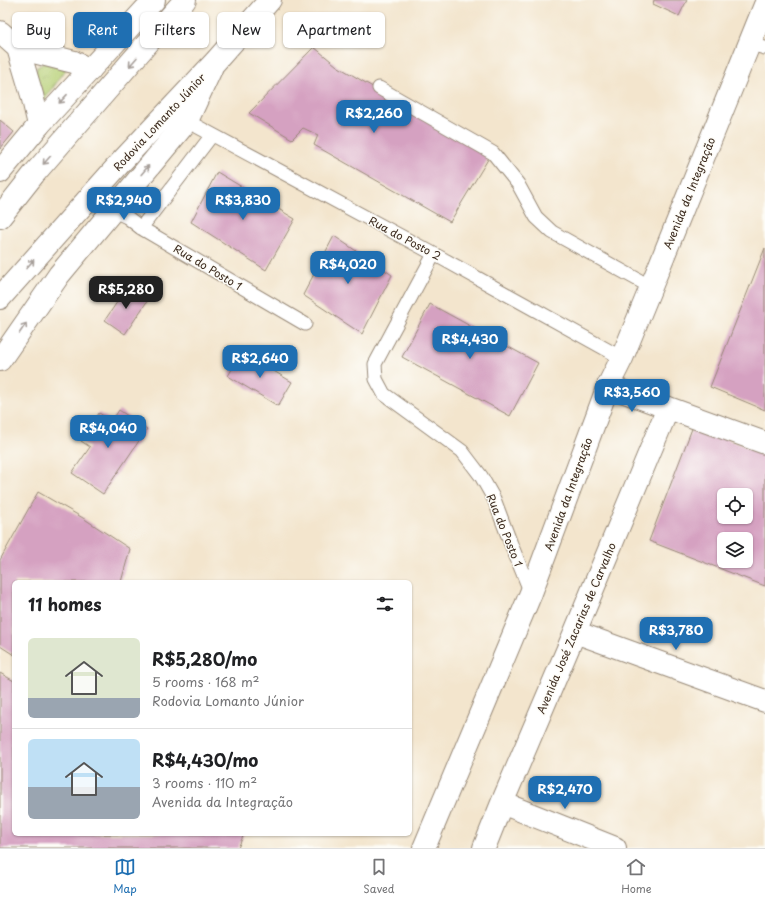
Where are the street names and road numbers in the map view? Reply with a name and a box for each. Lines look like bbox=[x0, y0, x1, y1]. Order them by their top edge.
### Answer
street label: Rodovia Lomanto Júnior bbox=[109, 69, 209, 175]
street label: Avenida da Integração bbox=[659, 134, 719, 252]
street label: Rua do Posto 2 bbox=[366, 212, 444, 264]
street label: Rua do Posto 1 bbox=[171, 240, 246, 294]
street label: Avenida da Integração bbox=[540, 435, 596, 553]
street label: Rua do Posto 1 bbox=[483, 491, 527, 569]
street label: Avenida José Zacarias de Carvalho bbox=[532, 540, 620, 716]

